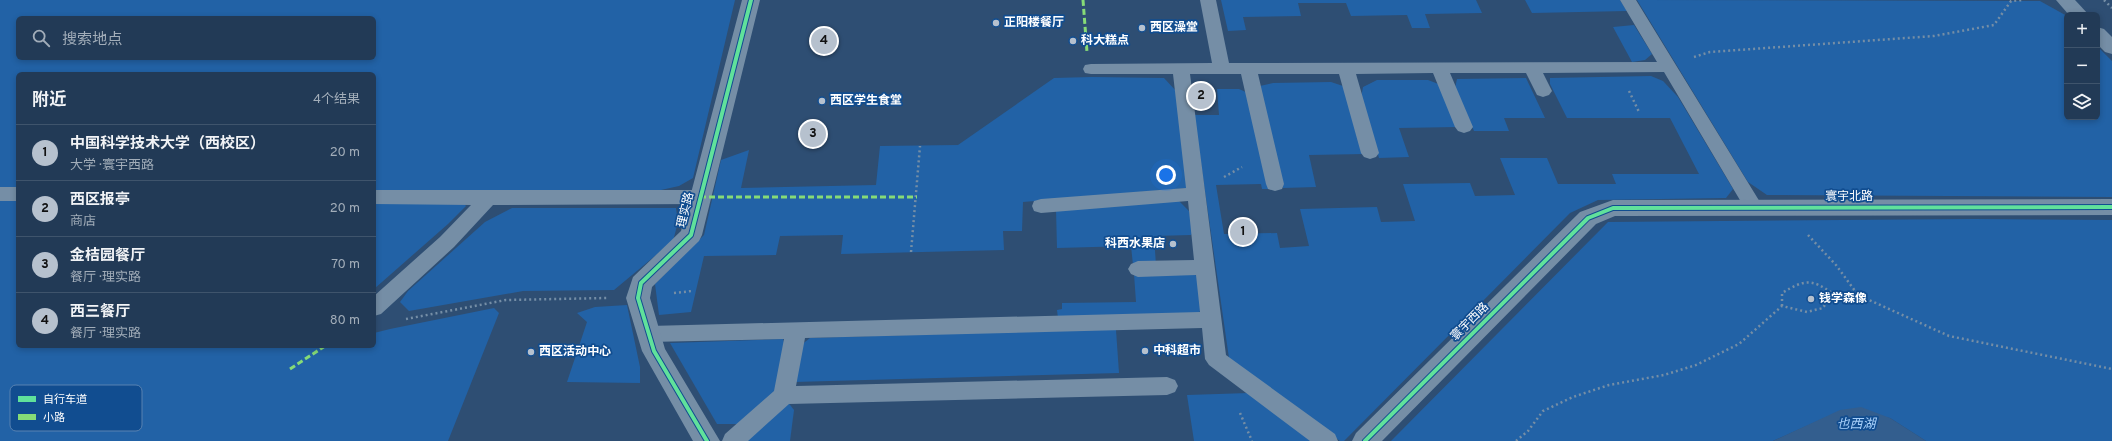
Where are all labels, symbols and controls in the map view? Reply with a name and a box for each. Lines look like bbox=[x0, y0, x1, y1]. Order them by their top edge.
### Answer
map controls bbox=[2064, 12, 2100, 120]
button: + bbox=[2064, 12, 2100, 48]
place label: 正阳楼餐厅 bbox=[1004, 15, 1064, 31]
search box bbox=[16, 16, 376, 60]
marker: 正阳楼餐厅 bbox=[991, 18, 1001, 28]
place label: 西区澡堂 bbox=[1150, 20, 1198, 36]
marker: 西区澡堂 bbox=[1137, 23, 1147, 33]
pin: 4 bbox=[811, 26, 837, 56]
icon: search bbox=[30, 27, 52, 49]
text: 搜索地点 bbox=[62, 31, 122, 50]
place label: 科大糕点 bbox=[1081, 33, 1129, 49]
marker: 科大糕点 bbox=[1068, 36, 1078, 46]
button: − bbox=[2064, 48, 2100, 84]
pin: 2 bbox=[1188, 81, 1214, 111]
button: layers bbox=[2064, 84, 2100, 120]
text: 附近 bbox=[32, 90, 66, 112]
text: 4个结果 bbox=[313, 92, 360, 108]
place label: 西区学生食堂 bbox=[830, 93, 902, 109]
marker: 西区学生食堂 bbox=[817, 96, 827, 106]
pin: 3 bbox=[800, 119, 826, 149]
text: 中国科学技术大学（西校区） bbox=[70, 135, 265, 154]
text: 1 bbox=[42, 145, 48, 161]
text: 20 m bbox=[330, 145, 360, 161]
text: 大学 · 寰宇西路 bbox=[70, 158, 154, 174]
your location bbox=[1156, 165, 1176, 185]
street label: 寰宇北路 bbox=[1825, 189, 1873, 205]
text: 西区报亭 bbox=[70, 191, 130, 210]
street label: 理实路 bbox=[674, 191, 698, 229]
text: 2 bbox=[41, 201, 49, 217]
text: 20 m bbox=[330, 201, 360, 217]
text: 商店 bbox=[70, 214, 96, 230]
pin: 1 bbox=[1230, 217, 1256, 247]
place label: 科西水果店 bbox=[1105, 236, 1165, 252]
marker: 科西水果店 bbox=[1168, 239, 1178, 249]
text: 金桔园餐厅 bbox=[70, 247, 145, 266]
text: 3 bbox=[41, 257, 49, 273]
text: 70 m bbox=[331, 257, 360, 273]
text: 餐厅 · 理实路 bbox=[70, 270, 141, 286]
place label: 钱学森像 bbox=[1819, 291, 1867, 307]
marker: 钱学森像 bbox=[1806, 294, 1816, 304]
street label: 寰宇西路 bbox=[1447, 299, 1493, 345]
text: 西三餐厅 bbox=[70, 303, 130, 322]
text: 4 bbox=[41, 313, 49, 329]
text: 80 m bbox=[330, 313, 360, 329]
text: 餐厅 · 理实路 bbox=[70, 326, 141, 342]
place label: 中科超市 bbox=[1153, 343, 1201, 359]
place label: 西区活动中心 bbox=[539, 344, 611, 360]
marker: 中科超市 bbox=[1140, 346, 1150, 356]
marker: 西区活动中心 bbox=[526, 347, 536, 357]
legend bbox=[10, 385, 142, 431]
text: 自行车道 bbox=[43, 393, 87, 407]
text: 小路 bbox=[43, 411, 65, 425]
water label: 也西湖 bbox=[1836, 417, 1877, 433]

